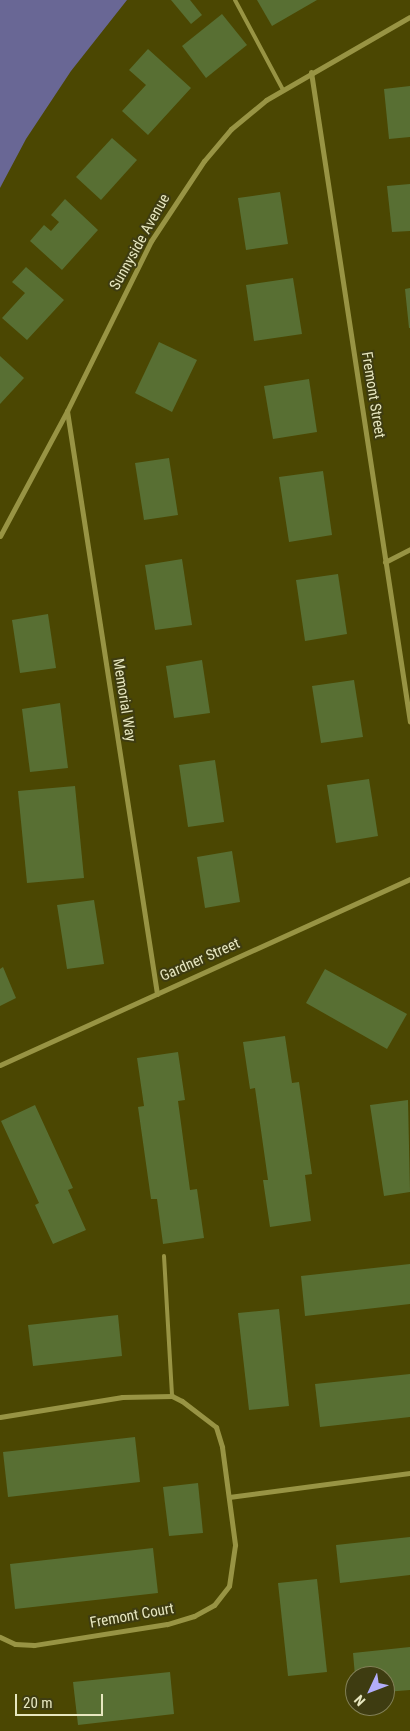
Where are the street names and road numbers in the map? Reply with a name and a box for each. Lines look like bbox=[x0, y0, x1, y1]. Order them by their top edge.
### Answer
street label: Sunnyside Avenue bbox=[106, 191, 174, 293]
street label: Fremont Street bbox=[357, 350, 389, 440]
street label: Memorial Way bbox=[109, 657, 139, 743]
street label: Gardner Street bbox=[157, 934, 243, 986]
street label: Fremont Court bbox=[89, 1600, 175, 1632]

